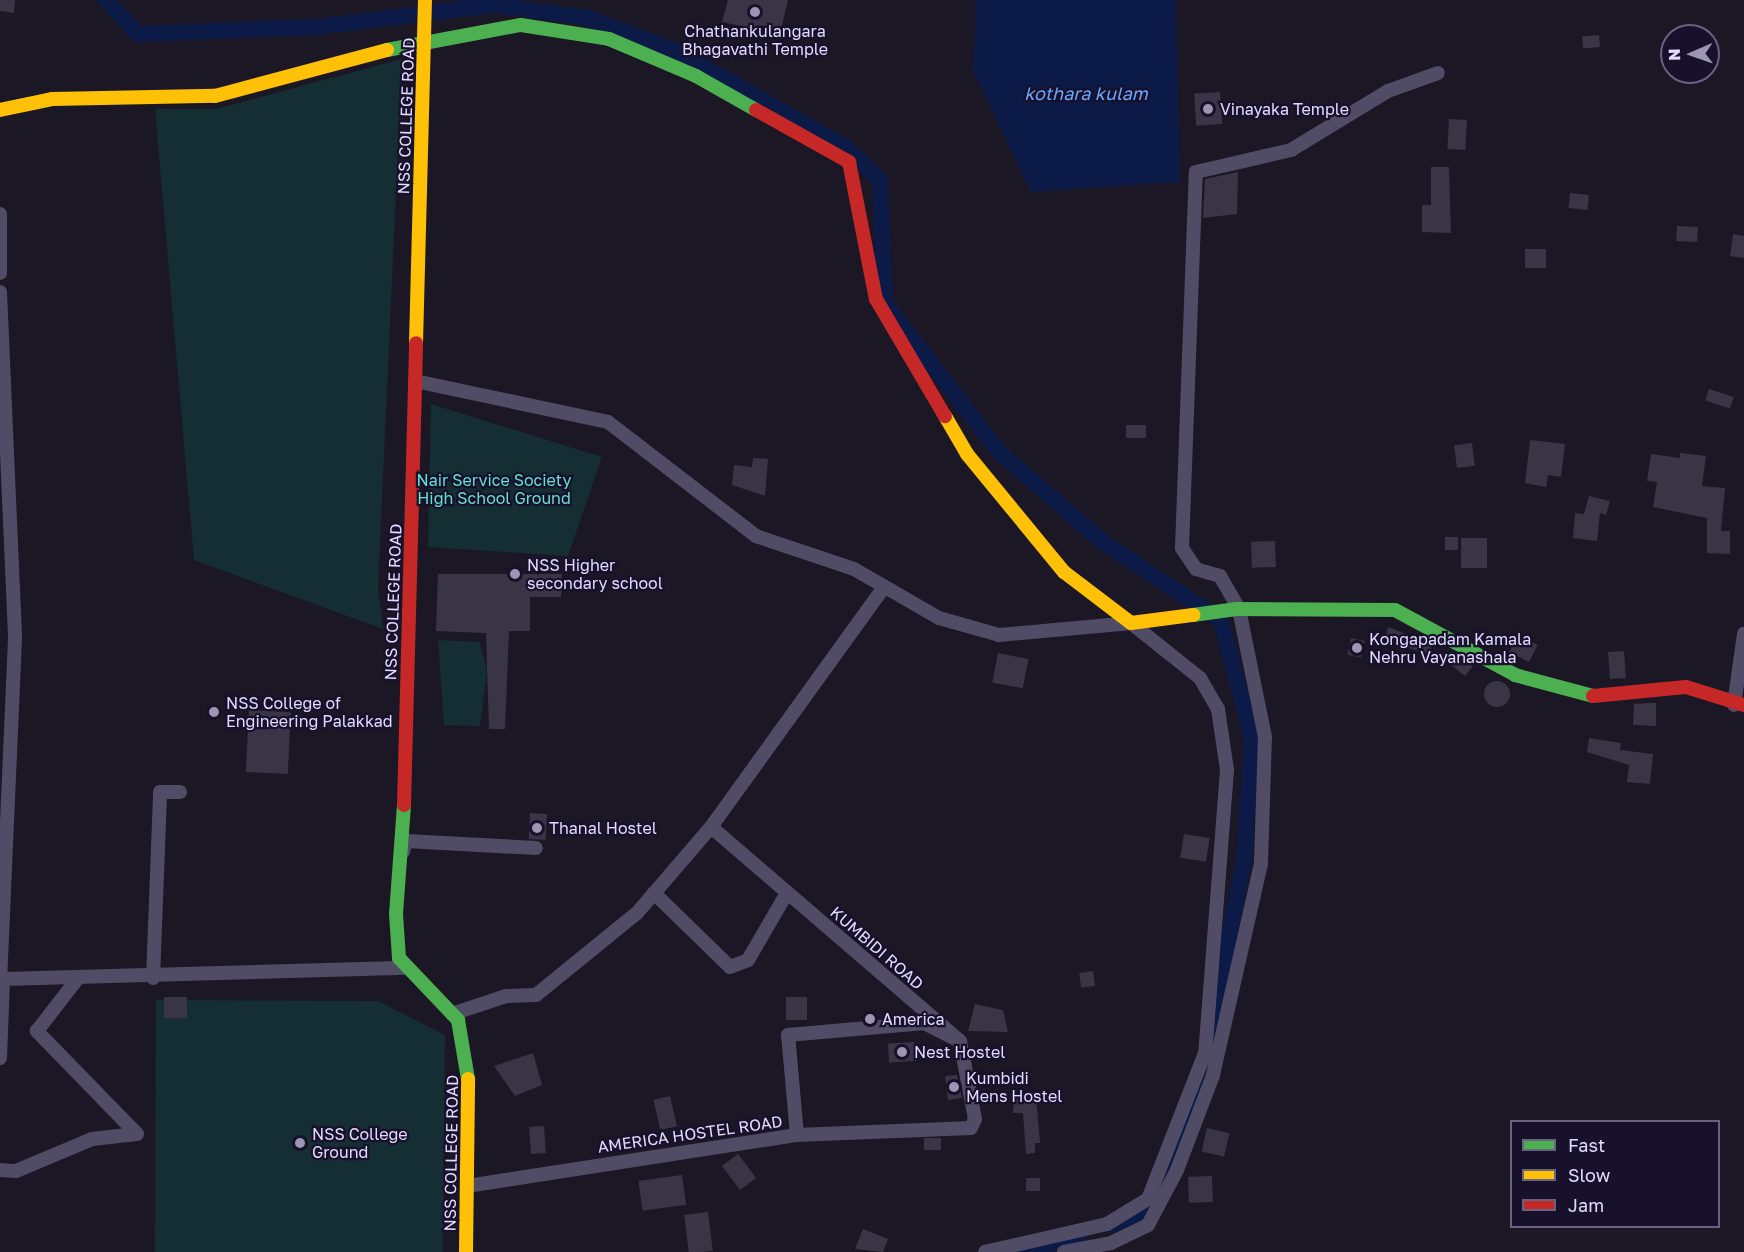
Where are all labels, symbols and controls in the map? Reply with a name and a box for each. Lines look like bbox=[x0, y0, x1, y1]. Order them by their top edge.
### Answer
marker: Chathankulangara Bhagavathi Temple bbox=[748, 5, 762, 19]
place label: Chathankulangara Bhagavathi Temple bbox=[682, 21, 828, 59]
north arrow bbox=[1660, 24, 1720, 84]
street label: NSS COLLEGE ROAD bbox=[394, 37, 418, 195]
text: N bbox=[1664, 48, 1684, 61]
water label: kothara kulam bbox=[1024, 82, 1148, 104]
place label: Vinayaka Temple bbox=[1220, 99, 1349, 119]
marker: Vinayaka Temple bbox=[1201, 102, 1215, 116]
park label: Nair Service Society High School Ground bbox=[416, 470, 572, 508]
street label: NSS COLLEGE ROAD bbox=[381, 523, 405, 681]
place label: NSS Higher secondary school bbox=[527, 555, 663, 593]
marker: NSS Higher secondary school bbox=[508, 567, 522, 581]
place label: Kongapadam Kamala Nehru Vayanashala bbox=[1369, 629, 1531, 667]
marker: Kongapadam Kamala Nehru Vayanashala bbox=[1350, 641, 1364, 655]
place label: NSS College of Engineering Palakkad bbox=[226, 693, 393, 731]
marker: NSS College of Engineering Palakkad bbox=[207, 705, 221, 719]
place label: Thanal Hostel bbox=[549, 818, 657, 838]
marker: Thanal Hostel bbox=[530, 821, 544, 835]
street label: KUMBIDI ROAD bbox=[827, 902, 927, 994]
place label: America bbox=[882, 1009, 944, 1029]
marker: America bbox=[863, 1012, 877, 1026]
place label: Nest Hostel bbox=[914, 1042, 1005, 1062]
marker: Nest Hostel bbox=[895, 1045, 909, 1059]
place label: Kumbidi Mens Hostel bbox=[966, 1068, 1062, 1106]
street label: NSS COLLEGE ROAD bbox=[440, 1075, 462, 1231]
marker: Kumbidi Mens Hostel bbox=[947, 1080, 961, 1094]
street label: AMERICA HOSTEL ROAD bbox=[596, 1112, 784, 1156]
legend bbox=[1510, 1120, 1720, 1228]
place label: NSS College Ground bbox=[312, 1124, 408, 1162]
text: Fast bbox=[1568, 1134, 1605, 1156]
marker: NSS College Ground bbox=[293, 1136, 307, 1150]
text: Slow bbox=[1568, 1164, 1610, 1186]
text: Jam bbox=[1568, 1194, 1604, 1216]

